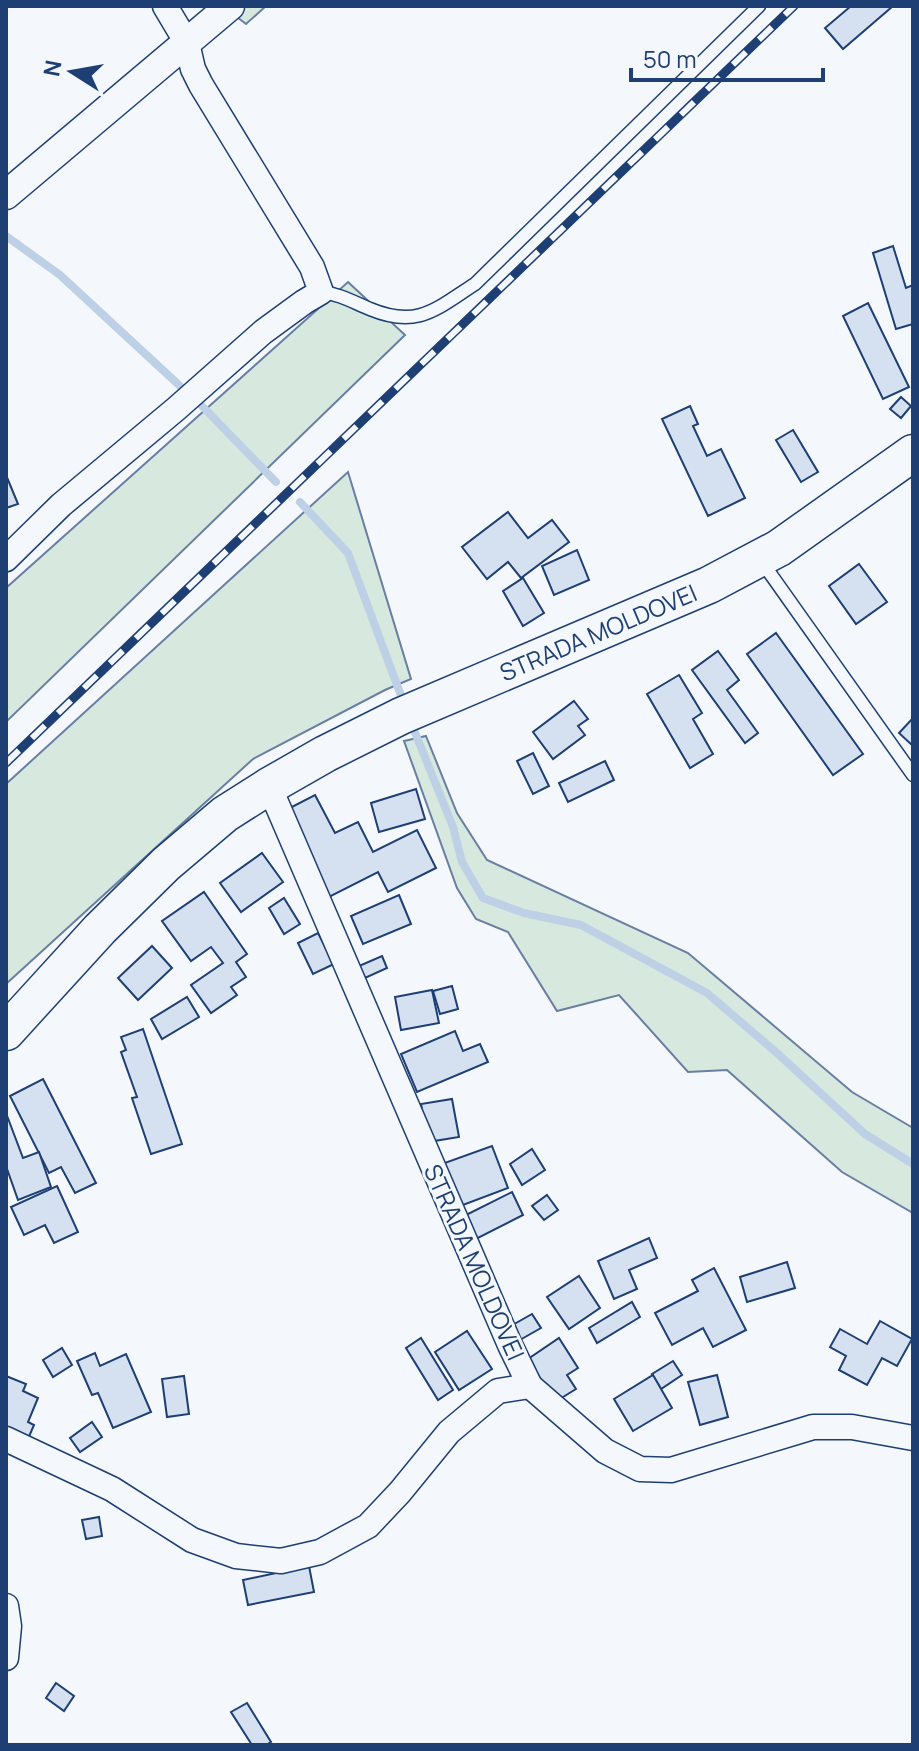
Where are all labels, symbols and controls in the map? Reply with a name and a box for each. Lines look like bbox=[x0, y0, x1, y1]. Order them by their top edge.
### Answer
north arrow bbox=[32, 32, 112, 112]
scale bar bbox=[631, 32, 823, 82]
text: 50 m bbox=[643, 42, 697, 75]
text: N bbox=[36, 58, 69, 79]
street label: STRADA MOLDOVEI bbox=[494, 576, 702, 688]
street label: STRADA MOLDOVEI bbox=[417, 1159, 533, 1365]

